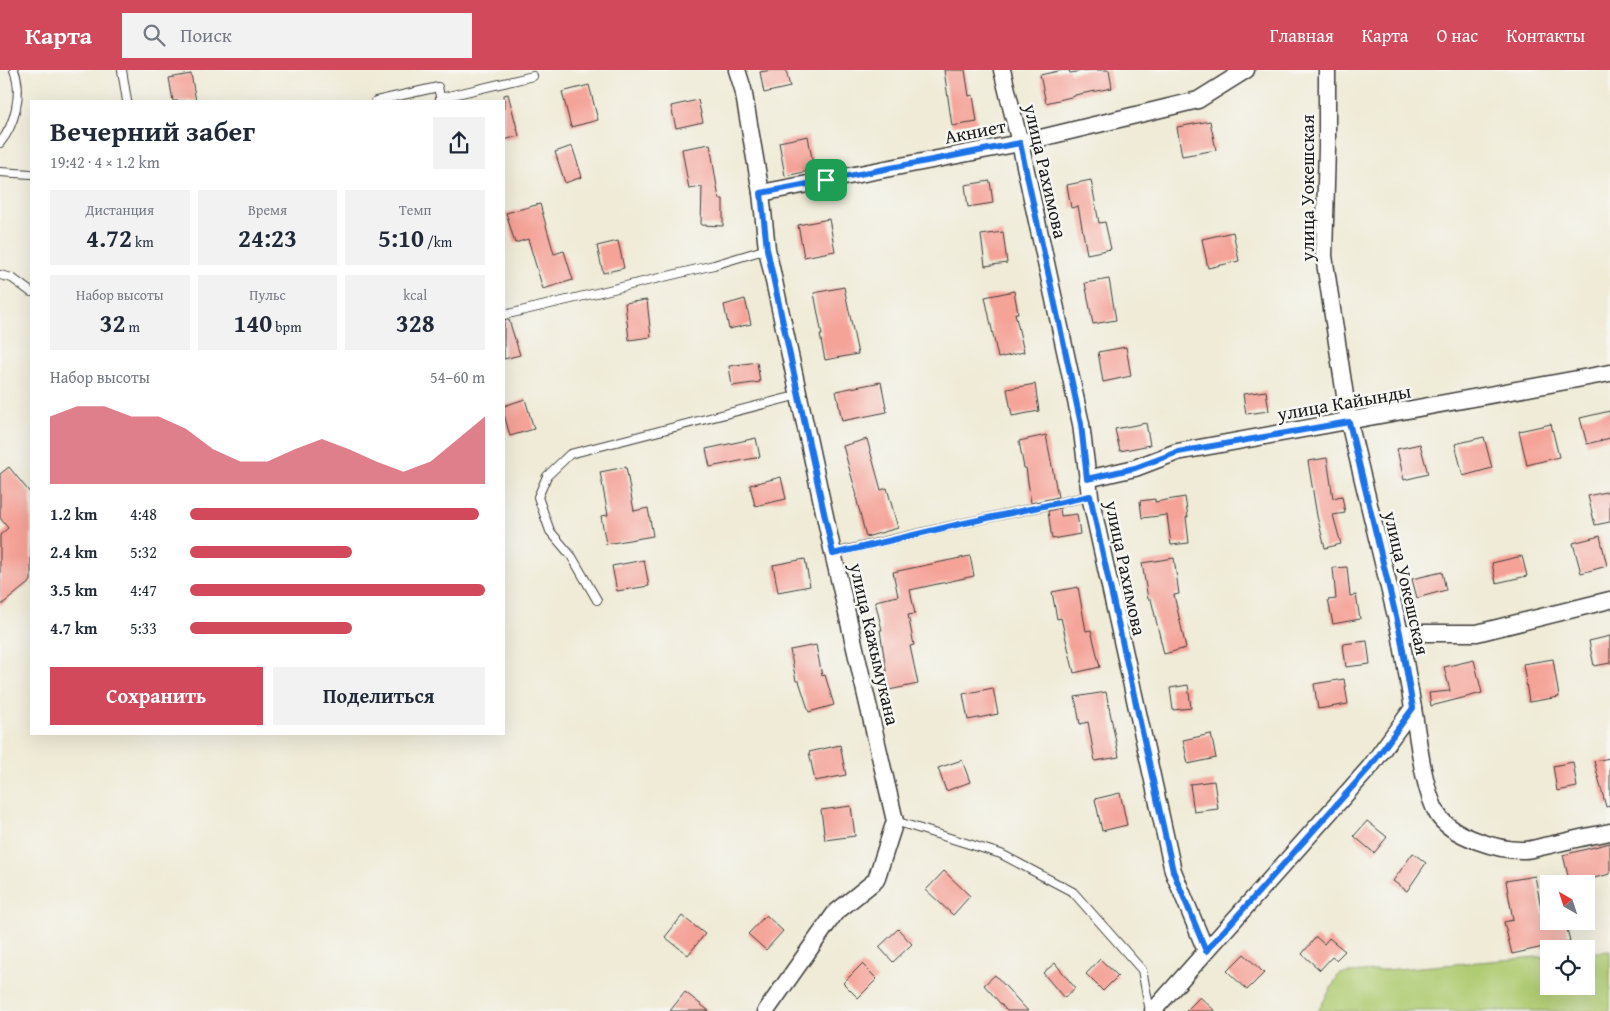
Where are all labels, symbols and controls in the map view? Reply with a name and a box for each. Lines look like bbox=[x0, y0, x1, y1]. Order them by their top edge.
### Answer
search box bbox=[122, 13, 472, 58]
text: Карта bbox=[25, 18, 92, 53]
icon: search bbox=[140, 21, 168, 49]
text: Поиск bbox=[180, 21, 232, 49]
text: Главная bbox=[1270, 22, 1334, 49]
text: Карта bbox=[1362, 22, 1408, 49]
text: О нас bbox=[1436, 22, 1478, 49]
text: Контакты bbox=[1506, 22, 1585, 49]
street label: улица Рахимова bbox=[1017, 100, 1075, 241]
text: Вечерний забег bbox=[50, 110, 255, 151]
street label: Акниет bbox=[942, 111, 1009, 151]
street label: улица Уокешская bbox=[1293, 114, 1321, 263]
button: share bbox=[433, 117, 485, 169]
text: 19:42 · 4 × 1.2 km bbox=[50, 150, 160, 174]
pin bbox=[805, 159, 847, 201]
icon: arrive bbox=[812, 166, 840, 194]
text: Дистанция bbox=[86, 200, 154, 220]
text: Время bbox=[248, 200, 287, 220]
text: Темп bbox=[399, 200, 431, 220]
text: 4.72 bbox=[86, 220, 132, 256]
text: 24:23 bbox=[238, 220, 297, 256]
text: 5:10 bbox=[378, 220, 424, 256]
text: km bbox=[132, 232, 154, 252]
text: /km bbox=[424, 232, 452, 252]
text: Набор высоты bbox=[76, 285, 164, 305]
text: Пульс bbox=[249, 285, 286, 305]
text: kcal bbox=[403, 285, 427, 305]
text: 32 bbox=[100, 305, 126, 341]
text: 140 bbox=[233, 305, 272, 341]
text: 328 bbox=[396, 305, 435, 341]
text: m bbox=[126, 317, 140, 337]
text: bpm bbox=[272, 317, 302, 337]
text: Набор высоты bbox=[50, 365, 150, 389]
text: 54–60 m bbox=[430, 365, 485, 389]
street label: улица Кайынды bbox=[1274, 376, 1413, 428]
street label: улица Рахимова bbox=[1098, 497, 1154, 638]
text: 1.2 km bbox=[50, 502, 97, 526]
text: 4:48 bbox=[130, 502, 157, 526]
street label: улица Уокешская bbox=[1377, 507, 1437, 658]
text: 2.4 km bbox=[50, 540, 97, 564]
text: 5:32 bbox=[130, 540, 157, 564]
street label: улица Кажымукана bbox=[842, 559, 907, 728]
text: 3.5 km bbox=[50, 578, 97, 602]
text: 4:47 bbox=[130, 578, 157, 602]
text: 4.7 km bbox=[50, 616, 97, 640]
text: 5:33 bbox=[130, 616, 157, 640]
button: Сохранить bbox=[50, 667, 263, 725]
button: Поделиться bbox=[273, 667, 485, 725]
north arrow bbox=[1540, 875, 1595, 930]
map controls bbox=[1540, 875, 1595, 995]
button: locate bbox=[1540, 940, 1595, 995]

